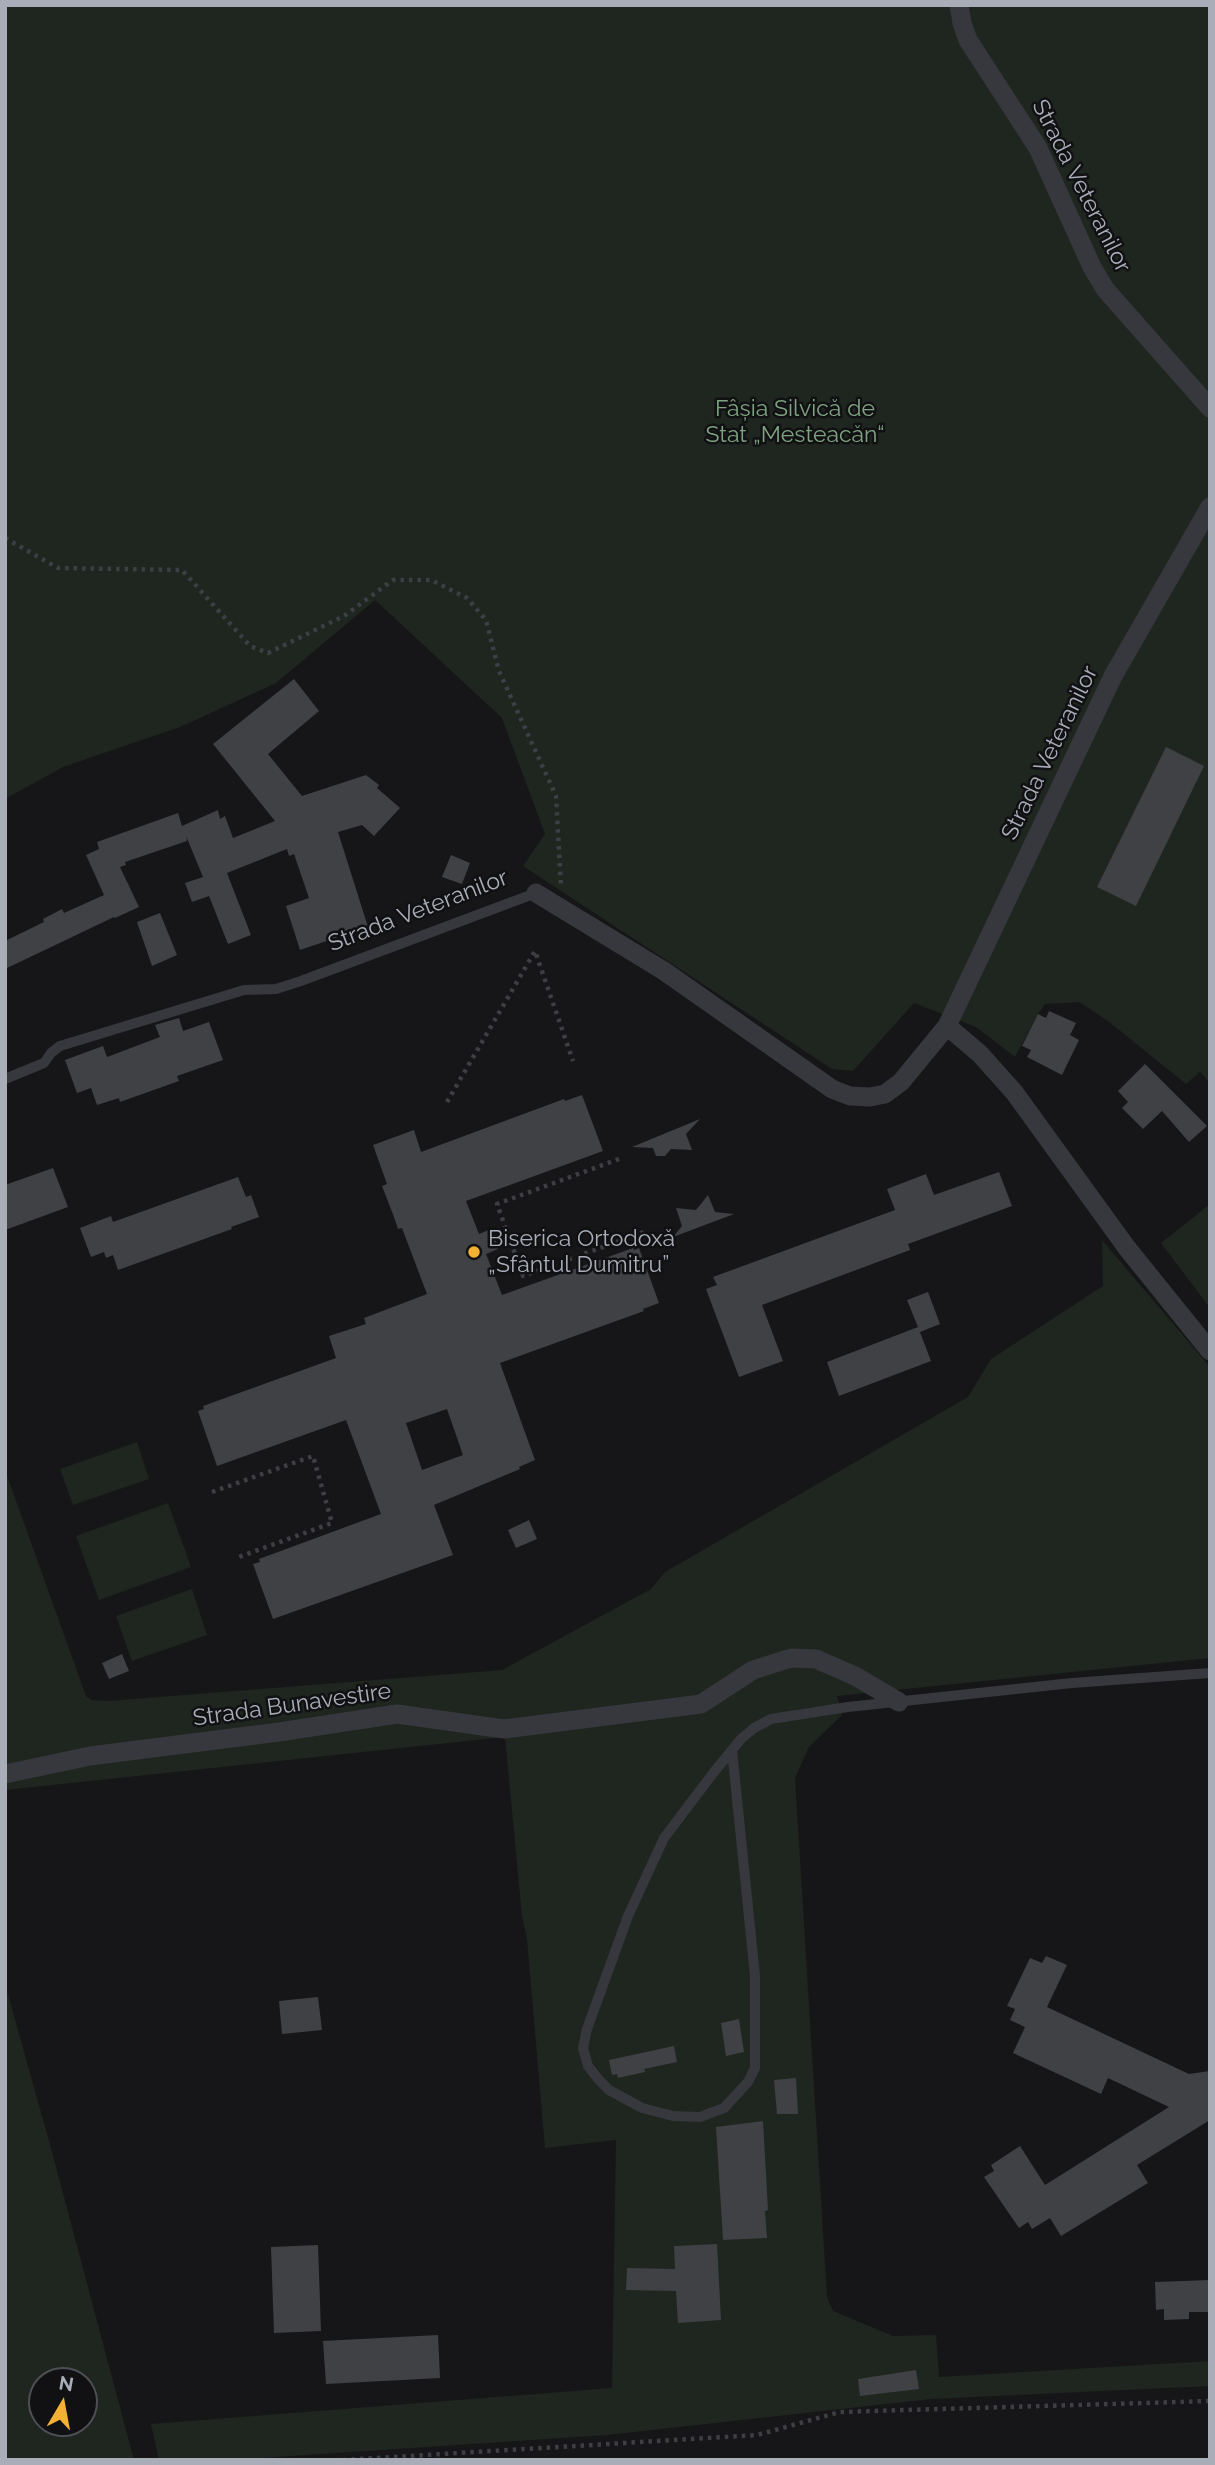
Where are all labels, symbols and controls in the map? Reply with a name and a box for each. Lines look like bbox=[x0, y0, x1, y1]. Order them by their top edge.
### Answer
street label: Strada Veteranilor bbox=[1026, 95, 1136, 277]
park label: Fâșia Silvică de Stat „Mesteacăn“ bbox=[705, 395, 885, 449]
street label: Strada Veteranilor bbox=[996, 661, 1104, 845]
street label: Strada Veteranilor bbox=[324, 864, 512, 958]
place label: Biserica Ortodoxă „Sfântul Dumitru” bbox=[488, 1225, 675, 1279]
marker: Biserica Ortodoxă „Sfântul Dumitru” bbox=[466, 1244, 482, 1260]
street label: Strada Bunavestire bbox=[191, 1677, 393, 1733]
north arrow bbox=[28, 2367, 98, 2437]
text: N bbox=[57, 2371, 75, 2395]

